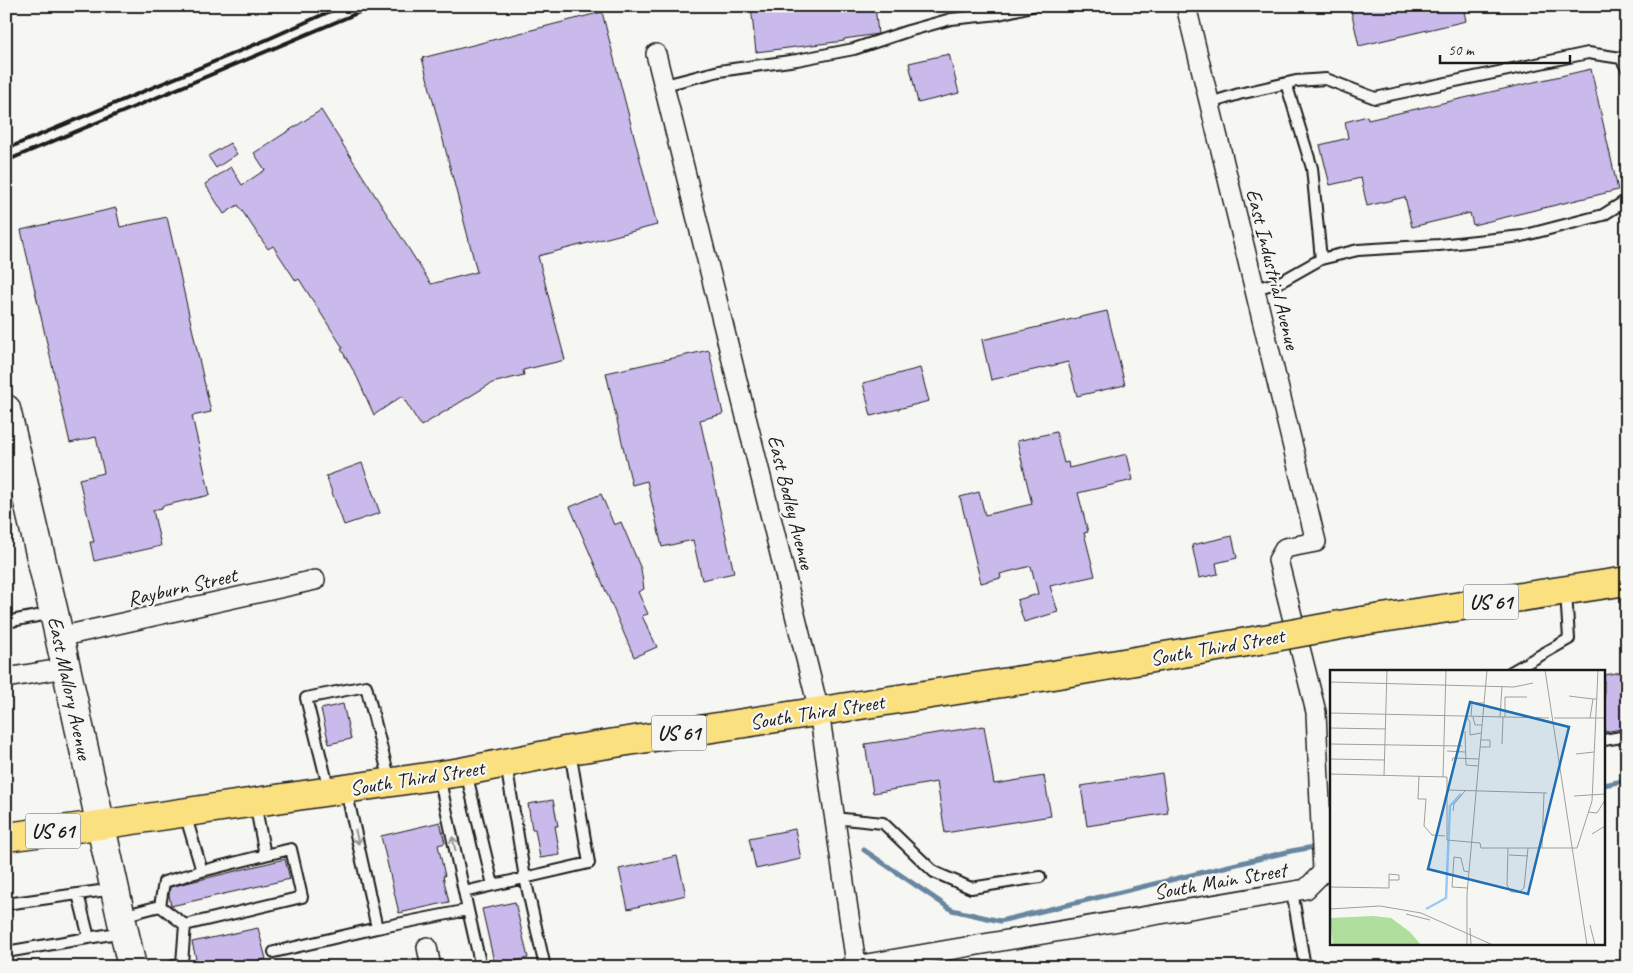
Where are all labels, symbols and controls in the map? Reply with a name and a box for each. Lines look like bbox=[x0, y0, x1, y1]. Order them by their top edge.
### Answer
scale bar bbox=[1440, 32, 1570, 64]
text: 50 m bbox=[1448, 41, 1475, 60]
street label: East Industrial Avenue bbox=[1241, 186, 1306, 353]
street label: East Bodley Avenue bbox=[762, 432, 820, 573]
street label: Rayburn Street bbox=[125, 561, 241, 612]
road number: US 61 bbox=[1464, 584, 1518, 620]
street label: East Mallory Avenue bbox=[42, 614, 98, 763]
street label: South Third Street bbox=[1148, 622, 1288, 672]
inset map bbox=[1330, 670, 1606, 946]
street label: South Third Street bbox=[748, 688, 888, 735]
road number: US 61 bbox=[652, 716, 706, 750]
street label: South Third Street bbox=[348, 754, 488, 801]
road number: US 61 bbox=[26, 814, 80, 848]
one-way arrow bbox=[353, 828, 362, 844]
one-way arrow bbox=[448, 837, 458, 853]
street label: South Main Street bbox=[1152, 856, 1291, 905]

